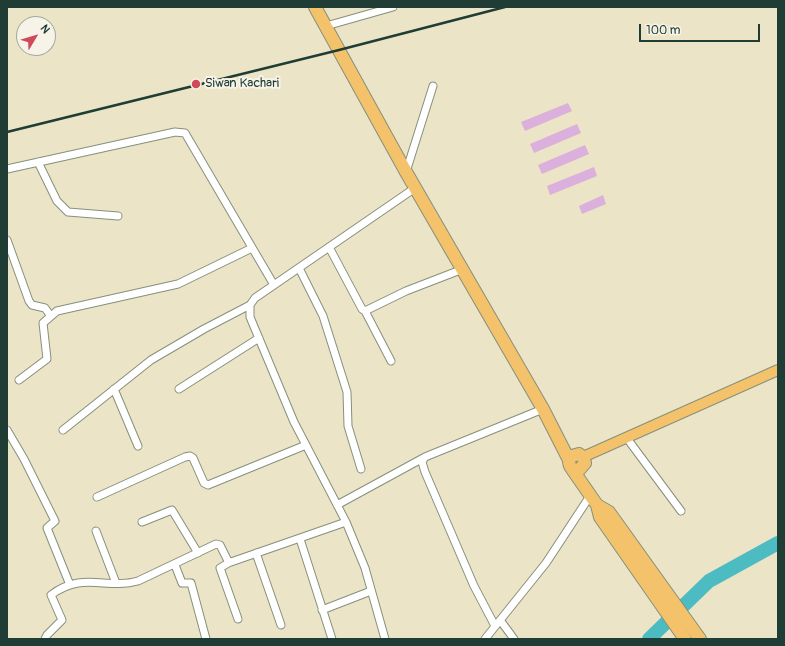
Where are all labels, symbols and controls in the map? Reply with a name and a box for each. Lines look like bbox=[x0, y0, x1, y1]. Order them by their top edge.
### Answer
north arrow bbox=[16, 16, 56, 56]
scale bar bbox=[641, 16, 762, 42]
text: N bbox=[38, 22, 52, 36]
text: 100 m bbox=[646, 23, 680, 38]
place label: Siwan Kachari bbox=[205, 76, 279, 92]
marker: Siwan Kachari bbox=[190, 78, 202, 90]

